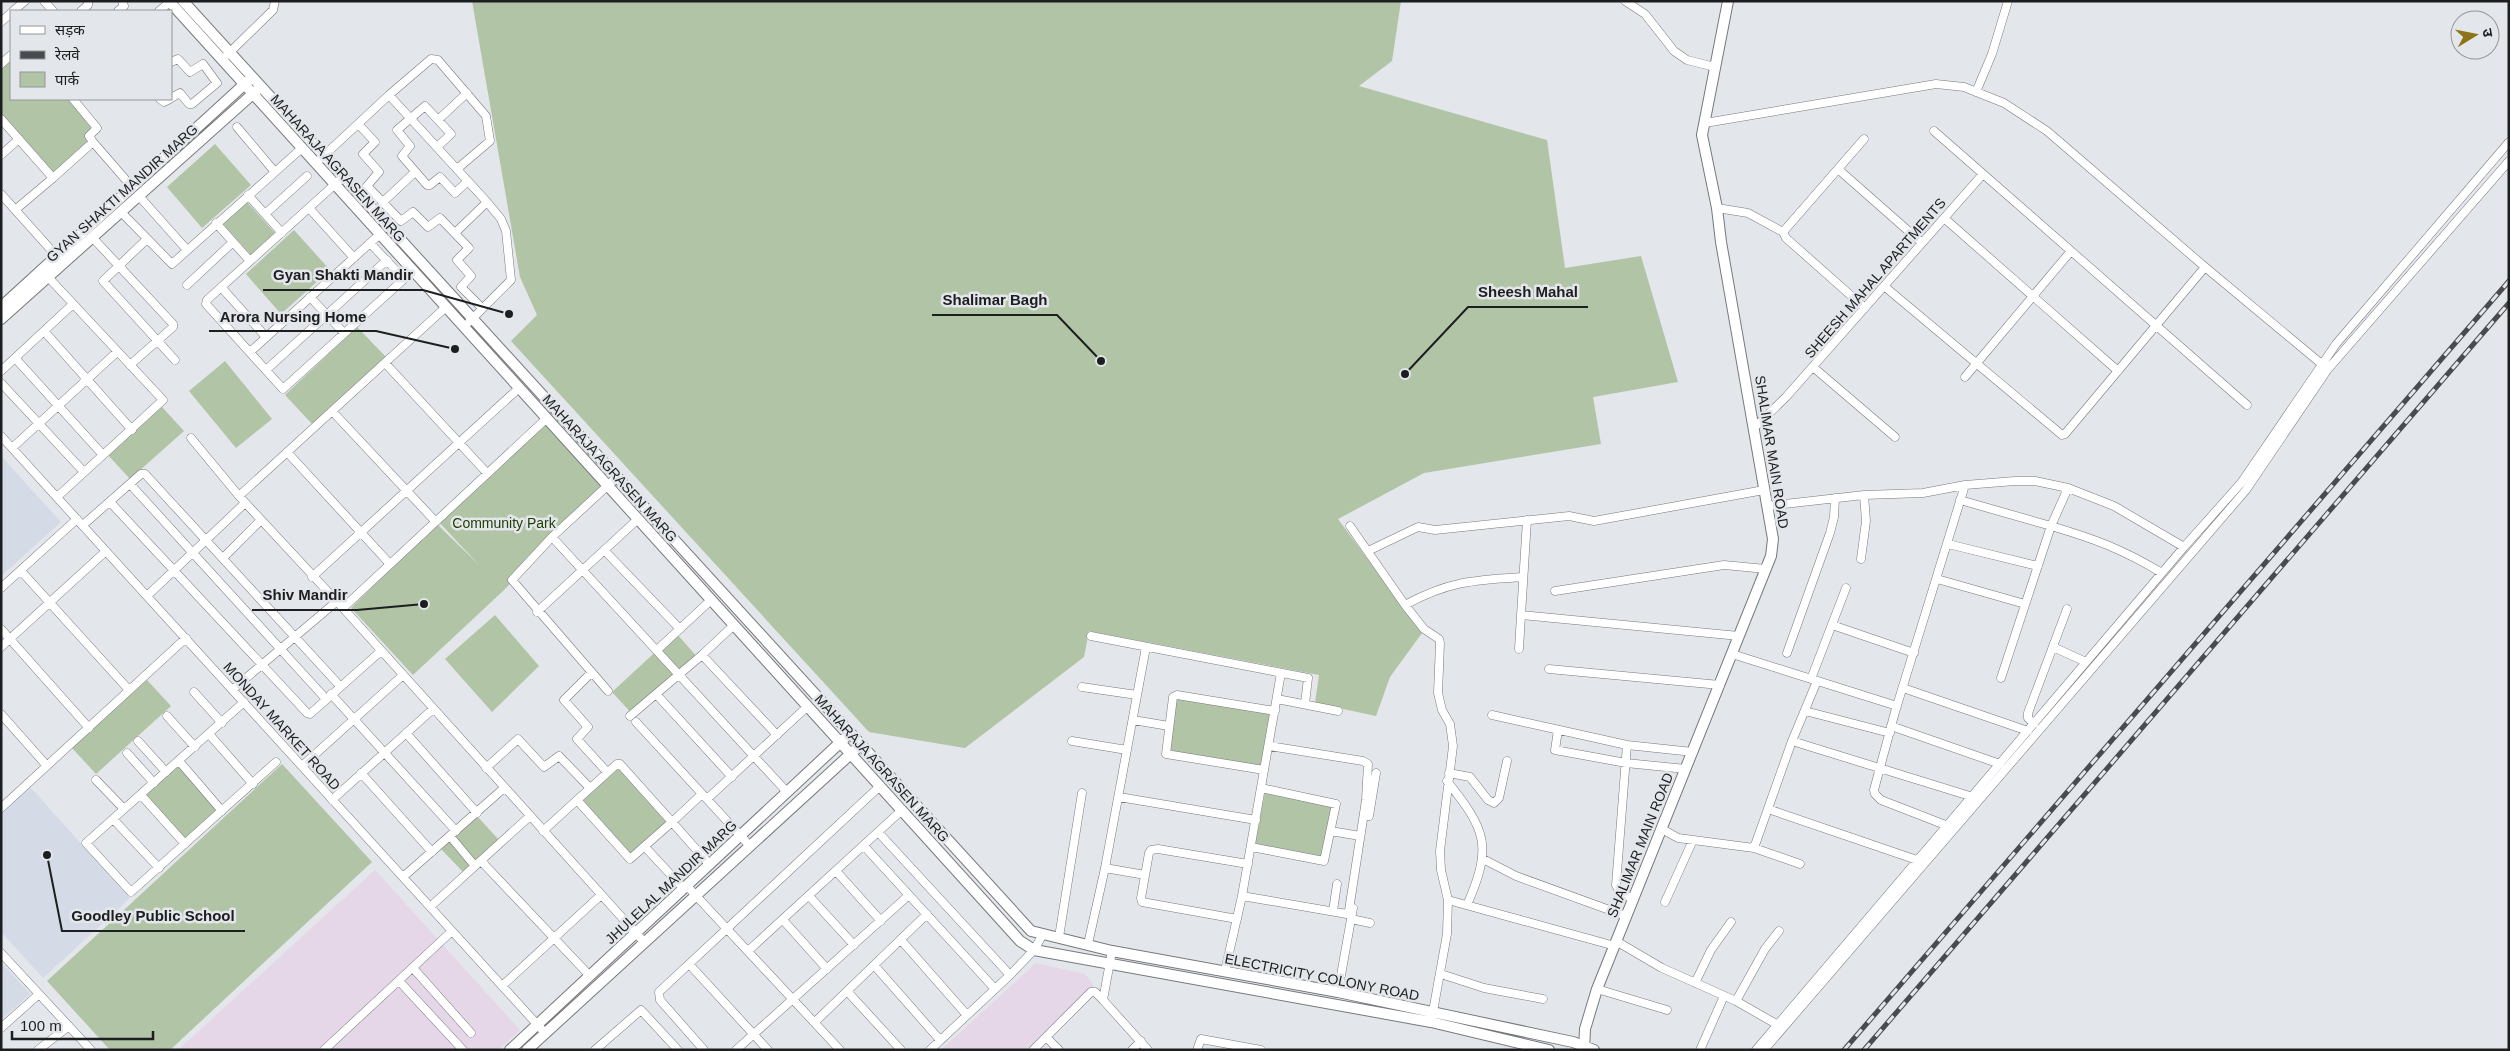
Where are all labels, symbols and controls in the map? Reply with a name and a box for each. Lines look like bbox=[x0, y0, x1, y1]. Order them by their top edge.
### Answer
legend bbox=[10, 10, 172, 100]
north arrow bbox=[2450, 10, 2500, 60]
text: सड़क bbox=[55, 21, 85, 38]
text: उ bbox=[2479, 27, 2497, 39]
text: रेलवे bbox=[54, 46, 80, 63]
text: पार्क bbox=[55, 71, 79, 88]
street label: MAHARAJA AGRASEN MARG bbox=[268, 91, 408, 245]
street label: GYAN SHAKTI MANDIR MARG bbox=[43, 121, 201, 265]
street label: SHEESH MAHAL APARTMENTS bbox=[1801, 195, 1949, 361]
callout: Gyan Shakti Mandir bbox=[263, 260, 423, 290]
text: Gyan Shakti Mandir bbox=[273, 266, 413, 283]
callout: Sheesh Mahal bbox=[1468, 277, 1588, 307]
text: Sheesh Mahal bbox=[1478, 283, 1578, 300]
callout: Shalimar Bagh bbox=[932, 285, 1057, 315]
text: Shalimar Bagh bbox=[942, 291, 1048, 308]
callout: Arora Nursing Home bbox=[209, 301, 376, 331]
text: Arora Nursing Home bbox=[220, 308, 366, 325]
street label: SHALIMAR MAIN ROAD bbox=[1752, 374, 1792, 530]
street label: MAHARAJA AGRASEN MARG bbox=[540, 391, 680, 545]
park label: Community Park bbox=[452, 515, 557, 531]
callout: Shiv Mandir bbox=[252, 580, 357, 610]
text: Shiv Mandir bbox=[262, 586, 348, 603]
street label: MONDAY MARKET ROAD bbox=[220, 659, 344, 793]
street label: MAHARAJA AGRASEN MARG bbox=[812, 691, 952, 845]
street label: SHALIMAR MAIN ROAD bbox=[1604, 770, 1676, 920]
street label: JHULELAL MANDIR MARG bbox=[602, 817, 740, 947]
callout: Goodley Public School bbox=[62, 901, 245, 931]
text: Goodley Public School bbox=[71, 907, 235, 924]
street label: ELECTRICITY COLONY ROAD bbox=[1223, 950, 1421, 1004]
scale bar bbox=[12, 1008, 154, 1040]
text: 100 m bbox=[20, 1017, 62, 1034]

